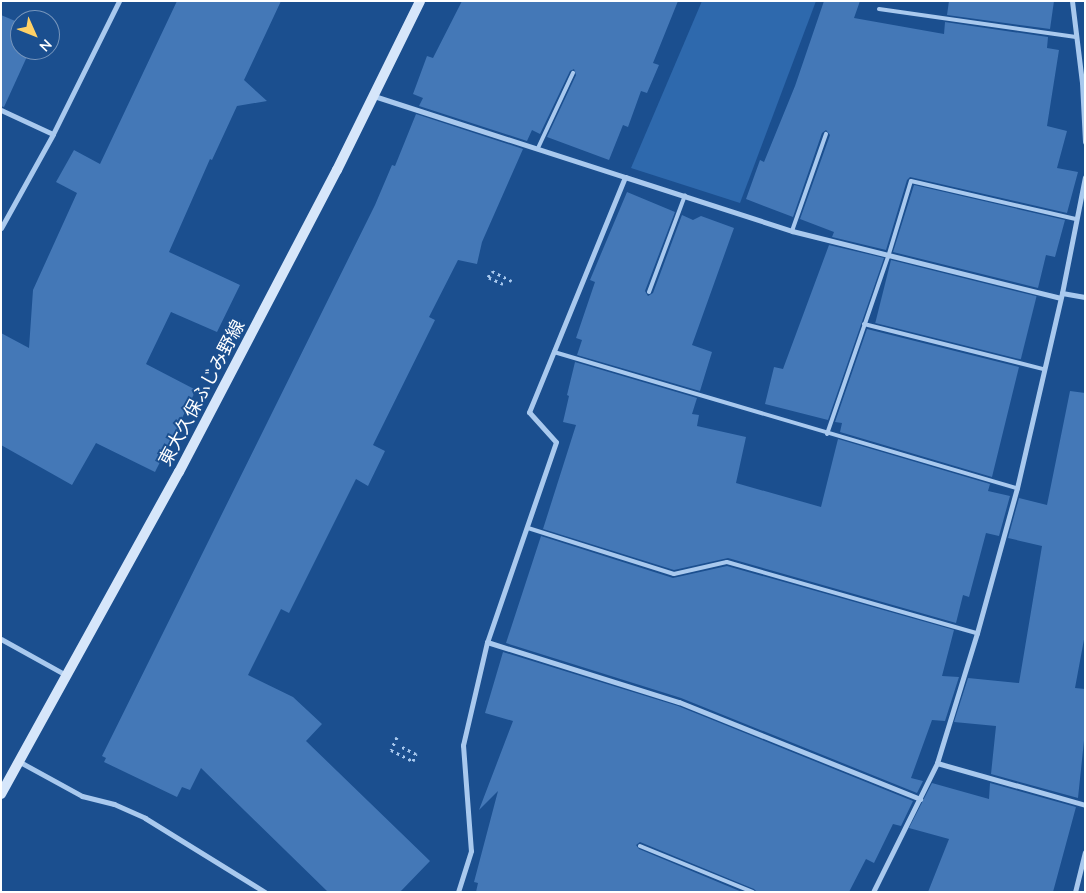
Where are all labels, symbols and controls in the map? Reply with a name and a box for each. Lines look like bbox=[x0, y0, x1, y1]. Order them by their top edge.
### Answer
north arrow bbox=[10, 10, 60, 60]
text: N bbox=[35, 35, 56, 55]
street label: 東大久保ふじみ野線 bbox=[154, 316, 250, 470]

